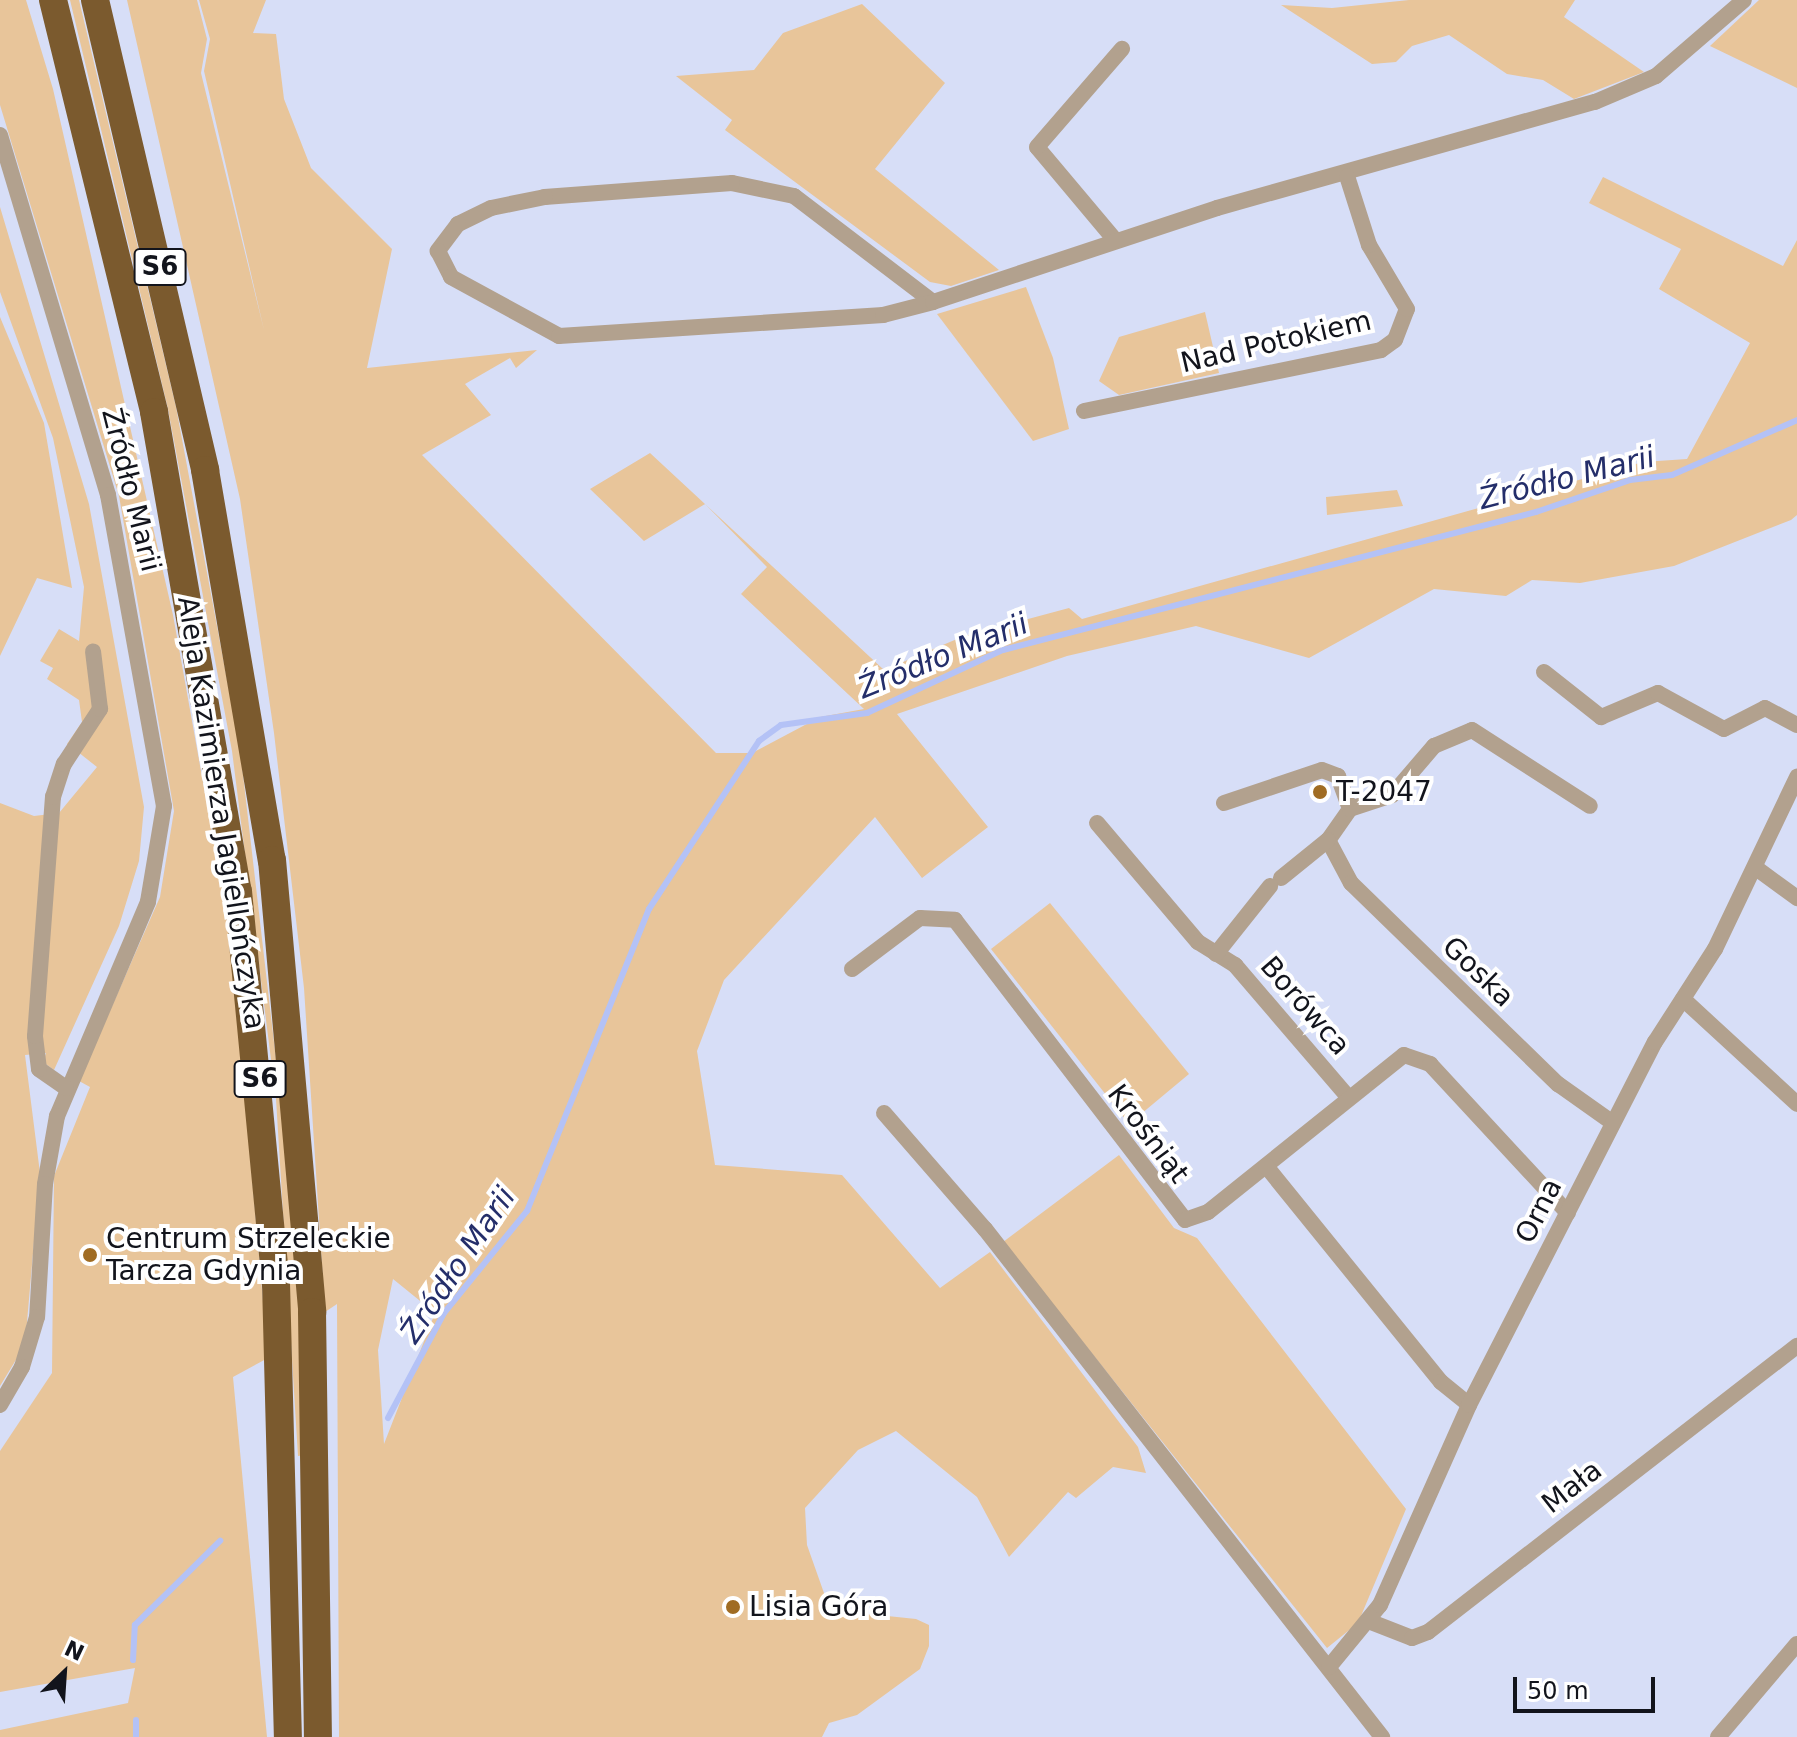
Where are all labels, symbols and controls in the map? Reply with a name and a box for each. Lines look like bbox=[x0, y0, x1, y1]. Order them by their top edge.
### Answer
road number: S6 bbox=[132, 245, 188, 289]
street label: Nad Potokiem bbox=[1178, 304, 1374, 380]
street label: Źródło Marii bbox=[94, 405, 168, 575]
water label: Źródło Marii bbox=[1475, 439, 1659, 517]
street label: Aleja Kazimierza Jagiellończyka bbox=[170, 594, 272, 1032]
water label: Źródło Marii bbox=[853, 606, 1033, 706]
place label: T-2047 bbox=[1336, 775, 1432, 809]
marker: T-2047 bbox=[1311, 783, 1329, 801]
street label: Goska bbox=[1435, 930, 1521, 1014]
street label: Borówca bbox=[1253, 950, 1357, 1062]
road number: S6 bbox=[232, 1057, 288, 1101]
street label: Krośniąt bbox=[1100, 1078, 1196, 1190]
street label: Orna bbox=[1509, 1173, 1569, 1249]
water label: Źródło Marii bbox=[393, 1180, 523, 1350]
place label: Centrum Strzeleckie Tarcza Gdynia bbox=[106, 1222, 391, 1288]
marker: Centrum Strzeleckie Tarcza Gdynia bbox=[81, 1246, 99, 1264]
street label: Mała bbox=[1535, 1453, 1609, 1521]
place label: Lisia Góra bbox=[749, 1590, 888, 1624]
marker: Lisia Góra bbox=[724, 1598, 742, 1616]
north arrow bbox=[24, 1633, 104, 1713]
text: N bbox=[61, 1636, 88, 1666]
scale bar bbox=[1517, 1661, 1659, 1711]
text: 50 m bbox=[1527, 1677, 1589, 1705]

